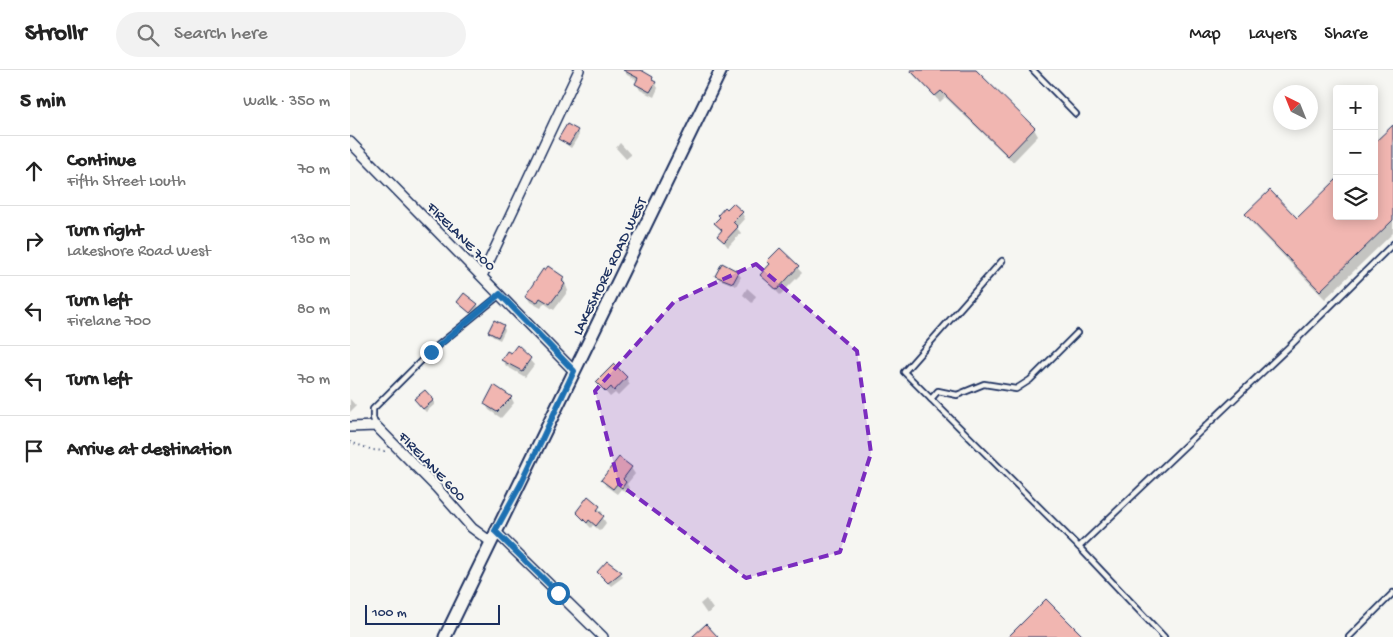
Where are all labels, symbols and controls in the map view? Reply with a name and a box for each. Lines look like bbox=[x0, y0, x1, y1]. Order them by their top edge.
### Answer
search box bbox=[116, 12, 466, 57]
text: Strollr bbox=[25, 20, 86, 49]
icon: search bbox=[134, 21, 162, 49]
text: Search here bbox=[174, 23, 268, 46]
text: Map bbox=[1189, 24, 1221, 45]
text: Layers bbox=[1249, 24, 1296, 45]
text: Share bbox=[1324, 24, 1368, 45]
north arrow bbox=[1273, 85, 1318, 130]
map controls bbox=[1333, 85, 1378, 220]
button: + bbox=[1333, 85, 1378, 130]
text: 5 min bbox=[20, 90, 65, 115]
text: Walk · 350 m bbox=[243, 93, 330, 112]
button: − bbox=[1333, 130, 1378, 175]
text: Continue bbox=[67, 150, 136, 173]
icon: ahead bbox=[20, 157, 48, 185]
text: 70 m bbox=[297, 161, 330, 180]
text: Fifth Street Louth bbox=[67, 173, 186, 192]
button: layers bbox=[1333, 175, 1378, 220]
street label: LAKESHORE ROAD WEST bbox=[570, 194, 653, 339]
street label: FIRELANE 700 bbox=[422, 198, 499, 276]
text: Turn right bbox=[67, 220, 143, 243]
icon: right bbox=[20, 227, 48, 255]
text: 130 m bbox=[291, 231, 330, 250]
text: Lakeshore Road West bbox=[67, 243, 211, 262]
text: Turn left bbox=[67, 290, 131, 313]
icon: left bbox=[20, 297, 48, 325]
text: 80 m bbox=[297, 301, 330, 320]
text: Firelane 700 bbox=[67, 313, 151, 332]
route end bbox=[420, 341, 443, 364]
icon: left bbox=[20, 367, 48, 395]
text: Turn left bbox=[67, 369, 131, 392]
text: 70 m bbox=[297, 371, 330, 390]
street label: FIRELANE 600 bbox=[393, 428, 470, 506]
icon: arrive bbox=[20, 437, 48, 465]
text: Arrive at destination bbox=[67, 439, 231, 462]
route start bbox=[547, 582, 570, 605]
scale bar bbox=[365, 602, 500, 625]
text: 100 m bbox=[372, 605, 407, 622]

